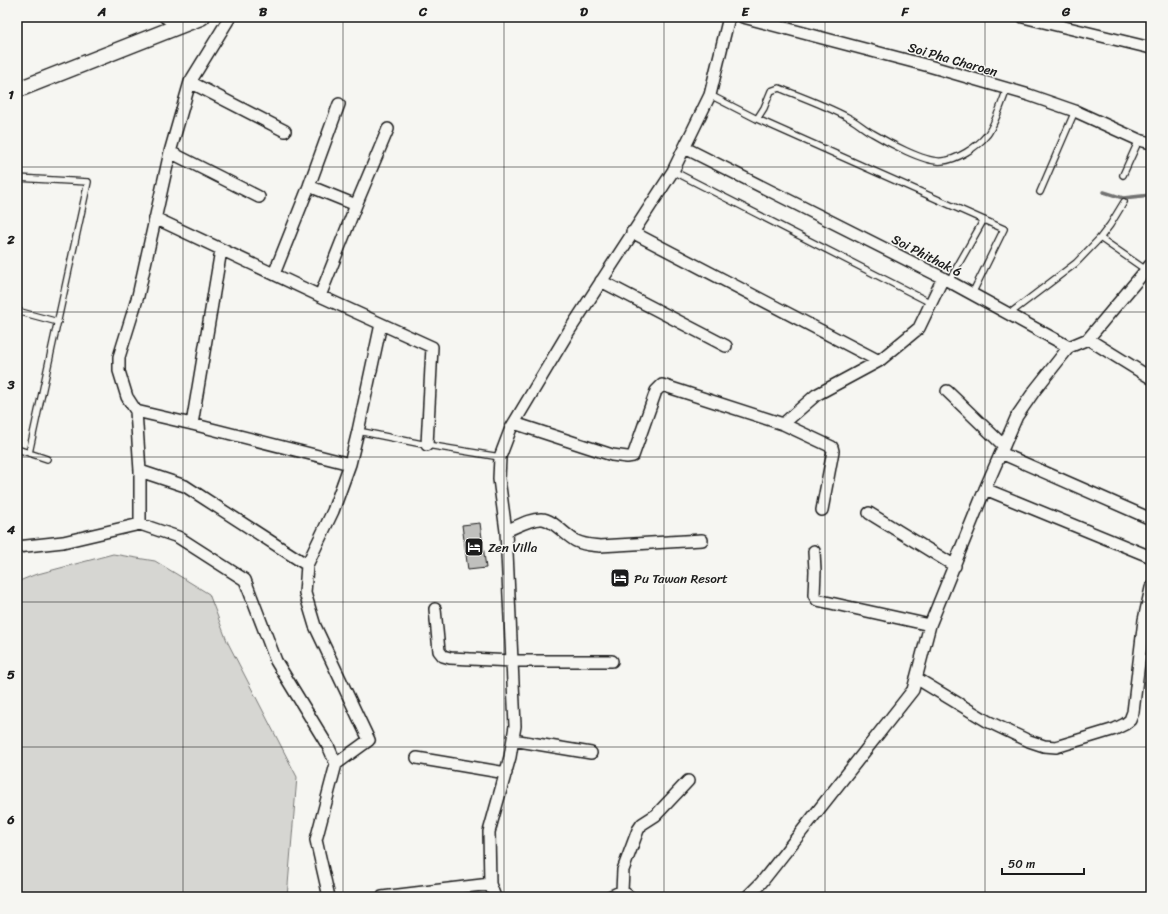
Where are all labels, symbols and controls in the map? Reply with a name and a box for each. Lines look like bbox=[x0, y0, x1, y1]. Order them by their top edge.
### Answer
text: A bbox=[97, 0, 106, 23]
text: B bbox=[259, 0, 268, 23]
text: C bbox=[418, 0, 428, 23]
text: D bbox=[580, 0, 588, 23]
text: E bbox=[741, 0, 750, 23]
text: F bbox=[900, 0, 909, 23]
text: G bbox=[1061, 0, 1071, 23]
street label: Soi Pha Charoen bbox=[905, 36, 1000, 83]
text: 1 bbox=[8, 83, 14, 106]
text: 2 bbox=[6, 228, 15, 251]
street label: Soi Phithak 6 bbox=[887, 228, 966, 283]
text: 3 bbox=[6, 373, 15, 396]
text: 4 bbox=[6, 518, 16, 541]
hotel icon: Zen Villa bbox=[463, 536, 485, 558]
place label: Zen Villa bbox=[488, 536, 538, 559]
hotel icon: Pu Tawan Resort bbox=[609, 567, 631, 589]
place label: Pu Tawan Resort bbox=[634, 567, 728, 590]
text: 5 bbox=[7, 663, 15, 686]
text: 6 bbox=[6, 808, 15, 831]
scale bar bbox=[1002, 850, 1084, 876]
text: 50 m bbox=[1008, 853, 1035, 875]

